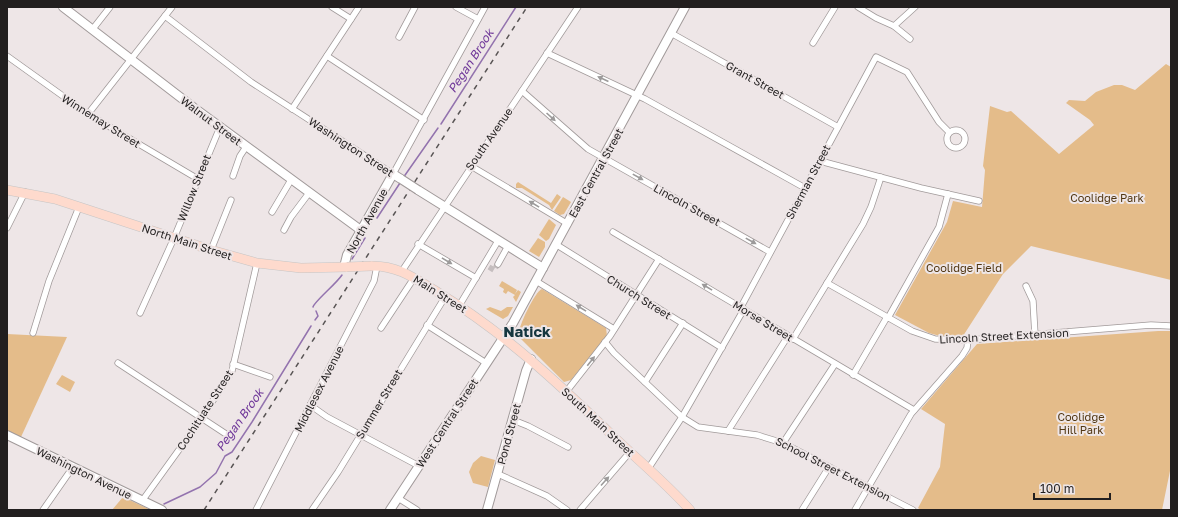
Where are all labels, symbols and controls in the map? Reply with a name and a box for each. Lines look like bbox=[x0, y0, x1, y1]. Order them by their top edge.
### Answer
water label: Pegan Brook bbox=[444, 25, 497, 95]
street label: Grant Street bbox=[724, 58, 787, 101]
one-way arrow bbox=[597, 76, 608, 82]
street label: Winnemay Street bbox=[59, 91, 143, 150]
street label: Walnut Street bbox=[178, 93, 244, 148]
street label: South Avenue bbox=[462, 105, 515, 172]
one-way arrow bbox=[546, 112, 556, 121]
street label: Washington Street bbox=[306, 114, 396, 179]
street label: East Central Street bbox=[566, 126, 625, 220]
street label: Sherman Street bbox=[782, 142, 833, 221]
street label: Willow Street bbox=[174, 152, 213, 223]
one-way arrow bbox=[632, 174, 644, 181]
street label: Lincoln Street bbox=[652, 181, 723, 228]
street label: North Avenue bbox=[343, 186, 390, 255]
park label: Coolidge Park bbox=[1070, 191, 1144, 204]
one-way arrow bbox=[528, 201, 540, 208]
street label: North Main Street bbox=[140, 221, 234, 262]
one-way arrow bbox=[745, 238, 757, 245]
one-way arrow bbox=[441, 257, 453, 264]
park label: Coolidge Field bbox=[926, 261, 1002, 274]
street label: Main Street bbox=[411, 272, 469, 315]
street label: Church Street bbox=[605, 272, 674, 321]
one-way arrow bbox=[701, 284, 713, 291]
street label: Morse Street bbox=[731, 298, 796, 344]
one-way arrow bbox=[575, 305, 587, 312]
district label: Natick bbox=[503, 322, 551, 340]
street label: Lincoln Street Extension bbox=[939, 326, 1069, 345]
street label: Middlesex Avenue bbox=[291, 343, 346, 434]
one-way arrow bbox=[586, 356, 595, 367]
street label: Summer Street bbox=[353, 366, 405, 441]
street label: Cochituate Street bbox=[174, 367, 235, 452]
street label: West Central Street bbox=[413, 376, 480, 470]
water label: Pegan Brook bbox=[213, 385, 267, 454]
street label: South Main Street bbox=[559, 385, 637, 459]
street label: Pond Street bbox=[494, 402, 523, 466]
park label: Coolidge Hill Park bbox=[1057, 410, 1105, 436]
street label: School Street Extension bbox=[774, 434, 893, 503]
street label: Washington Avenue bbox=[34, 444, 134, 501]
scale bar bbox=[1034, 475, 1110, 501]
one-way arrow bbox=[600, 476, 609, 485]
text: 100 m bbox=[1040, 481, 1074, 496]

